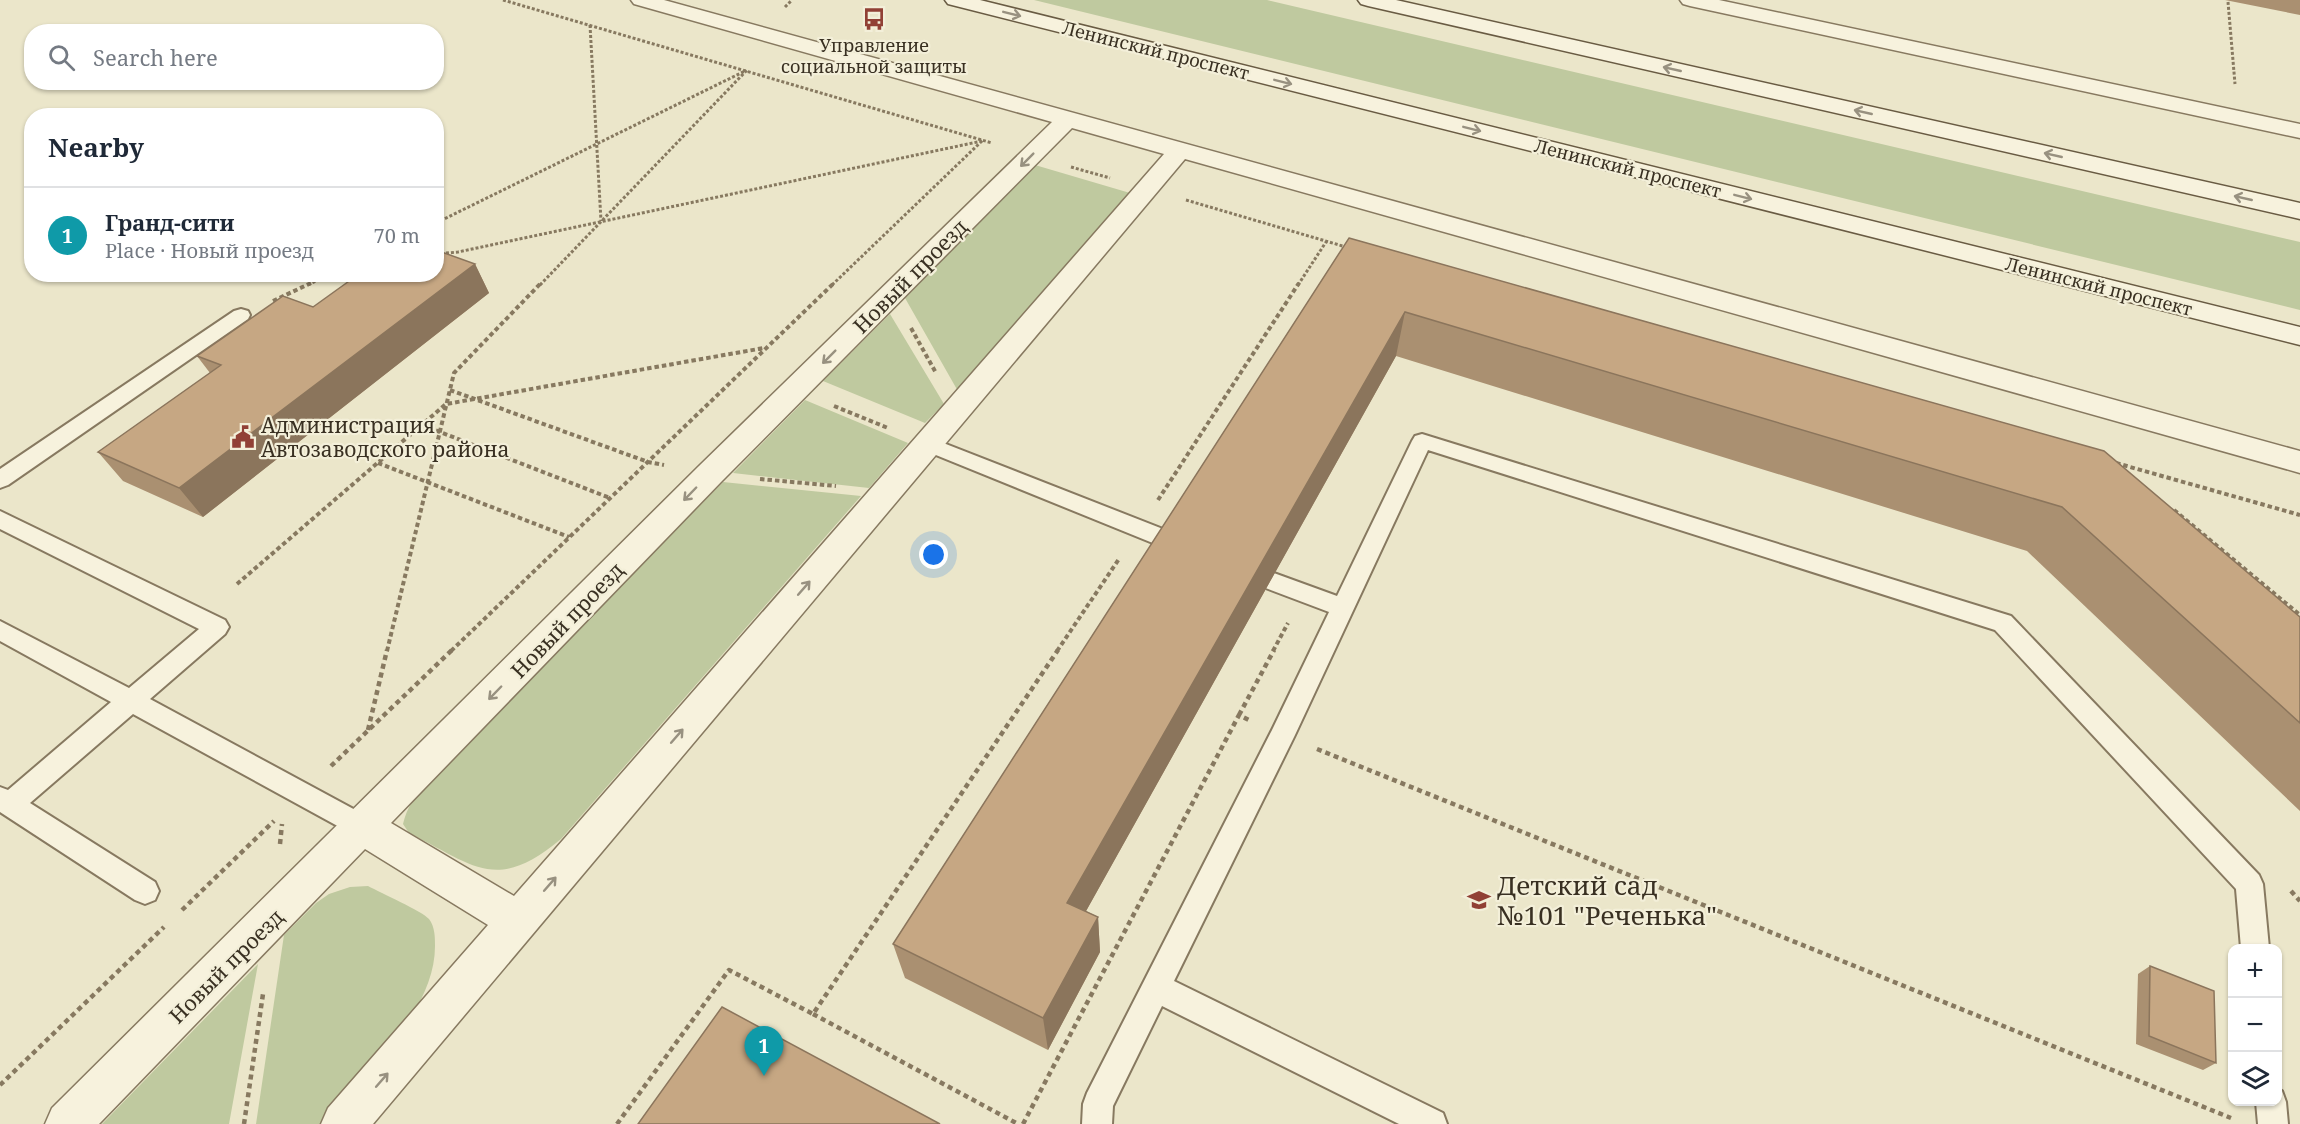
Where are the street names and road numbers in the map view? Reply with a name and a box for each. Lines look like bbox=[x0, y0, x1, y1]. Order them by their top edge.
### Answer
street label: Ленинский проспект bbox=[1060, 15, 1252, 85]
street label: Ленинский проспект bbox=[1532, 133, 1724, 203]
street label: Новый проезд bbox=[847, 213, 973, 339]
street label: Ленинский проспект bbox=[2003, 251, 2195, 321]
street label: Новый проезд bbox=[505, 556, 629, 684]
street label: Новый проезд bbox=[163, 903, 289, 1029]

